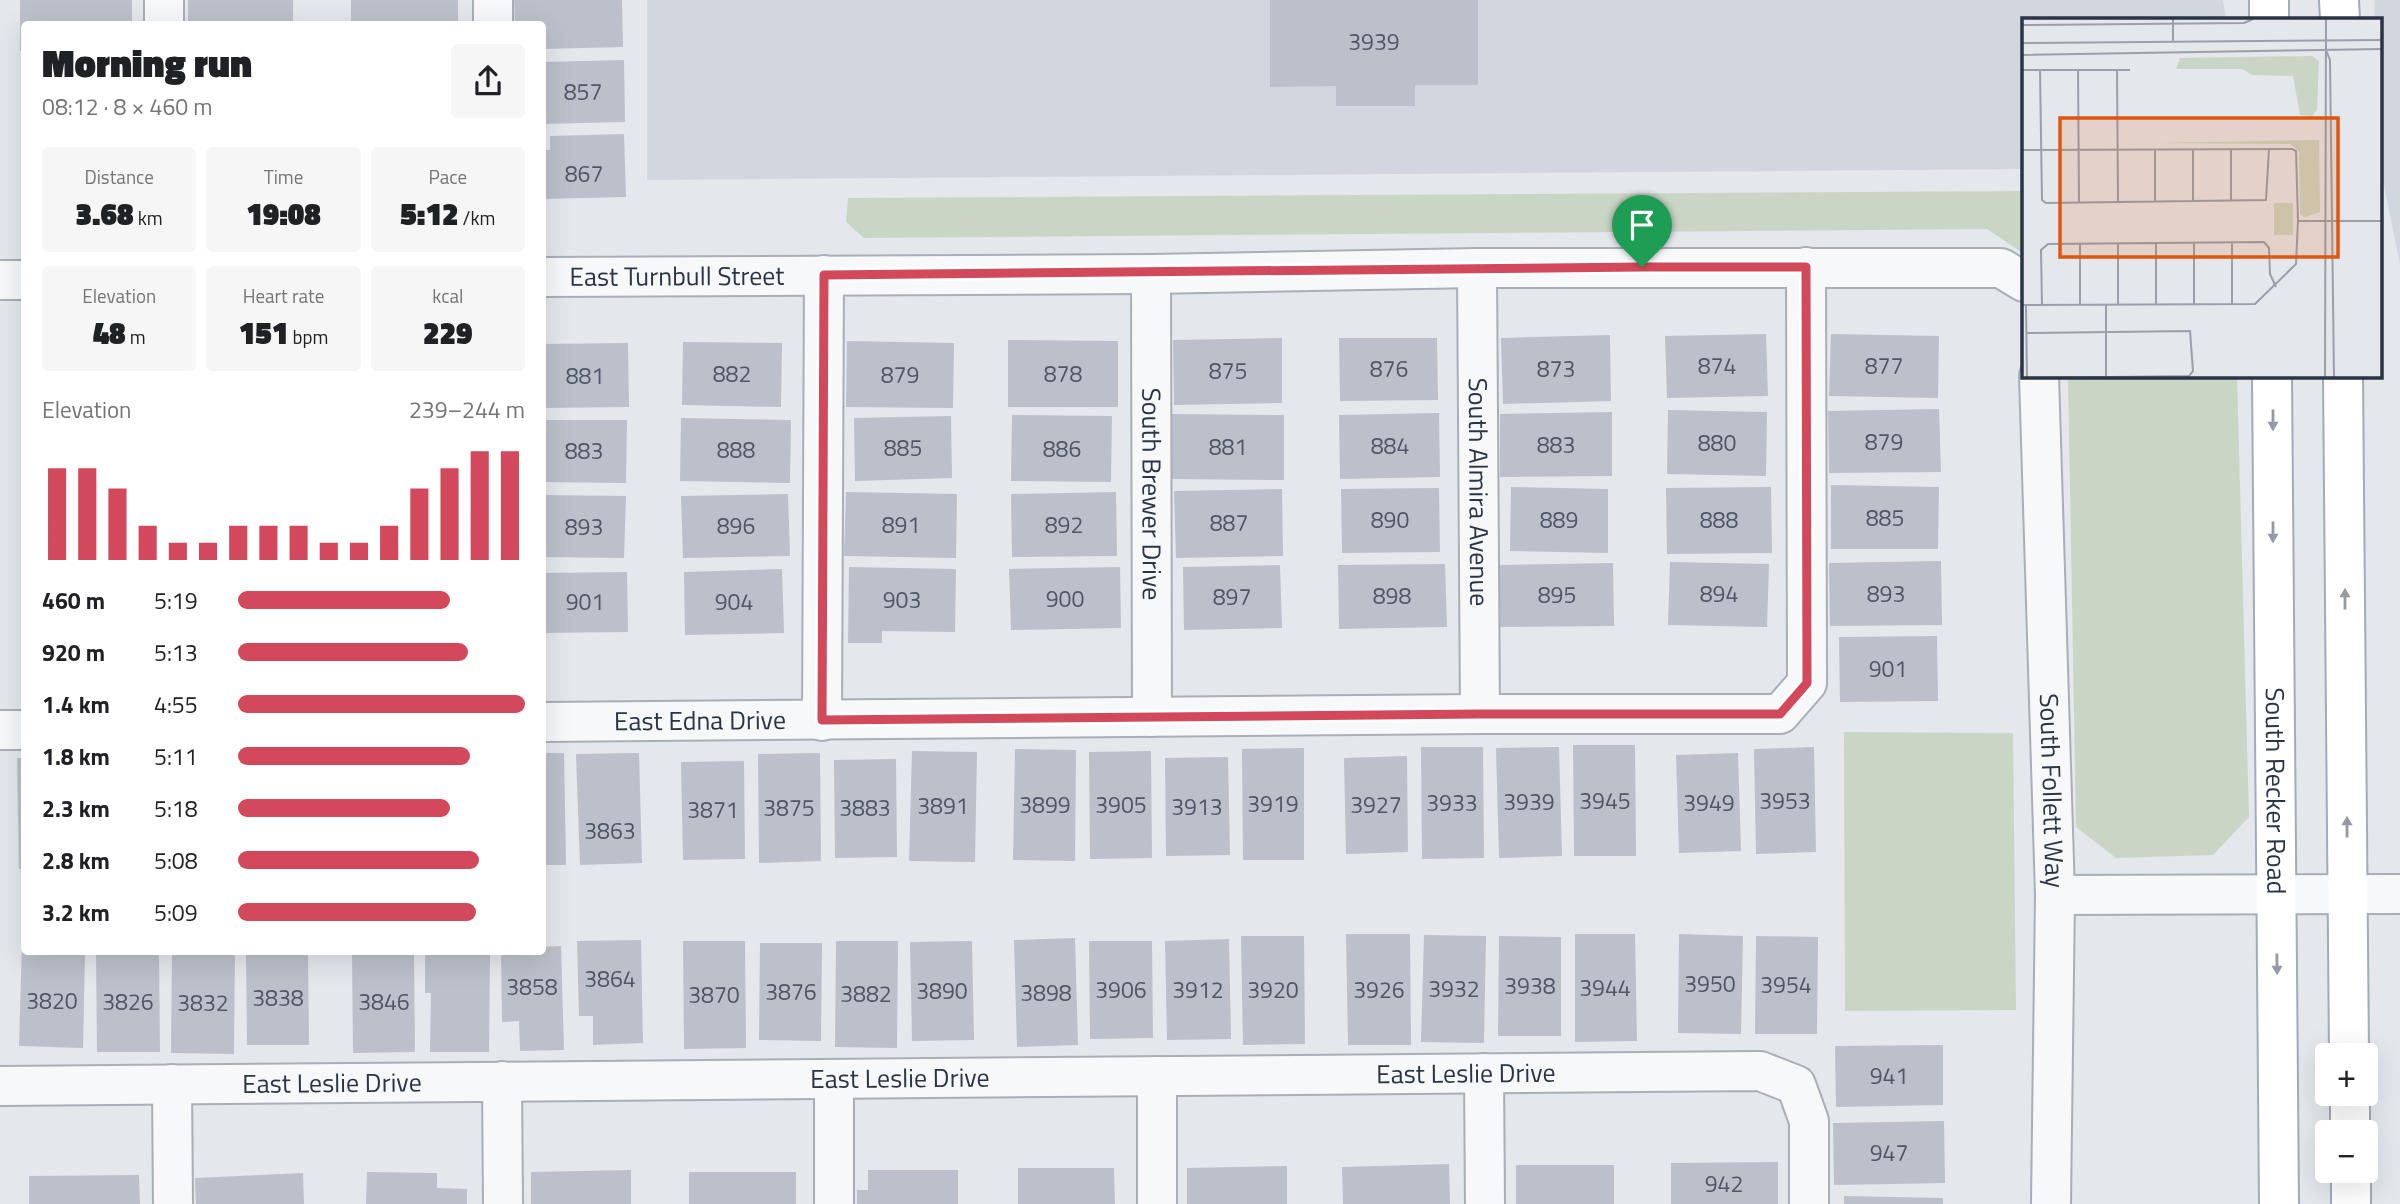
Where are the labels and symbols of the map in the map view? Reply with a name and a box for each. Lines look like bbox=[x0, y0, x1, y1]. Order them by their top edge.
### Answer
inset map bbox=[2022, 18, 2382, 378]
house number: 3939 bbox=[1348, 24, 1400, 59]
house number: 857 bbox=[564, 74, 602, 109]
house number: 867 bbox=[565, 156, 603, 191]
pin bbox=[1612, 195, 1672, 267]
street label: East Turnbull Street bbox=[569, 256, 785, 296]
house number: 874 bbox=[1698, 348, 1736, 383]
house number: 877 bbox=[1865, 348, 1903, 383]
house number: 876 bbox=[1370, 351, 1408, 386]
house number: 873 bbox=[1537, 351, 1575, 386]
house number: 875 bbox=[1209, 353, 1247, 388]
house number: 882 bbox=[713, 356, 751, 391]
house number: 878 bbox=[1044, 356, 1082, 391]
house number: 879 bbox=[881, 357, 919, 392]
house number: 881 bbox=[566, 358, 604, 393]
street label: South Almira Avenue bbox=[1459, 378, 1499, 606]
street label: South Brewer Drive bbox=[1132, 388, 1172, 600]
one-way arrow bbox=[2267, 409, 2278, 431]
house number: 879 bbox=[1865, 424, 1903, 459]
house number: 880 bbox=[1698, 425, 1736, 460]
house number: 883 bbox=[1537, 427, 1575, 462]
house number: 884 bbox=[1371, 428, 1409, 463]
house number: 881 bbox=[1209, 429, 1247, 464]
house number: 885 bbox=[884, 430, 922, 465]
house number: 886 bbox=[1043, 431, 1081, 466]
house number: 888 bbox=[717, 432, 755, 467]
house number: 883 bbox=[565, 433, 603, 468]
house number: 885 bbox=[1866, 500, 1904, 535]
house number: 890 bbox=[1371, 502, 1409, 537]
house number: 889 bbox=[1540, 502, 1578, 537]
house number: 888 bbox=[1700, 502, 1738, 537]
house number: 887 bbox=[1210, 505, 1248, 540]
house number: 891 bbox=[882, 507, 920, 542]
house number: 892 bbox=[1045, 507, 1083, 542]
house number: 896 bbox=[717, 508, 755, 543]
house number: 893 bbox=[565, 509, 603, 544]
one-way arrow bbox=[2268, 521, 2279, 543]
house number: 894 bbox=[1700, 576, 1738, 611]
house number: 893 bbox=[1867, 576, 1905, 611]
house number: 895 bbox=[1538, 577, 1576, 612]
house number: 898 bbox=[1373, 578, 1411, 613]
house number: 897 bbox=[1213, 579, 1251, 614]
house number: 900 bbox=[1046, 581, 1084, 616]
house number: 903 bbox=[883, 582, 921, 617]
house number: 901 bbox=[566, 584, 604, 619]
house number: 904 bbox=[715, 584, 753, 619]
one-way arrow bbox=[2339, 588, 2351, 610]
house number: 901 bbox=[1869, 651, 1907, 686]
street label: South Recker Road bbox=[2256, 687, 2296, 895]
street label: South Follett Way bbox=[2030, 693, 2075, 889]
street label: East Edna Drive bbox=[614, 700, 786, 740]
house number: 3945 bbox=[1579, 783, 1631, 818]
house number: 3953 bbox=[1759, 783, 1811, 818]
house number: 3939 bbox=[1503, 784, 1555, 819]
house number: 3933 bbox=[1426, 785, 1478, 820]
house number: 3949 bbox=[1683, 785, 1735, 820]
house number: 3919 bbox=[1247, 786, 1299, 821]
house number: 3899 bbox=[1019, 787, 1071, 822]
house number: 3905 bbox=[1095, 787, 1147, 822]
house number: 3927 bbox=[1350, 787, 1402, 822]
house number: 3891 bbox=[917, 788, 969, 823]
house number: 3913 bbox=[1171, 789, 1223, 824]
house number: 3875 bbox=[763, 790, 815, 825]
house number: 3883 bbox=[839, 790, 891, 825]
house number: 3871 bbox=[687, 792, 739, 827]
house number: 3863 bbox=[584, 813, 636, 848]
one-way arrow bbox=[2341, 816, 2353, 838]
one-way arrow bbox=[2271, 953, 2283, 975]
house number: 3864 bbox=[584, 961, 636, 996]
house number: 3950 bbox=[1684, 966, 1736, 1001]
house number: 3954 bbox=[1760, 967, 1812, 1002]
house number: 3938 bbox=[1504, 968, 1556, 1003]
house number: 3858 bbox=[506, 969, 558, 1004]
house number: 3944 bbox=[1579, 970, 1631, 1005]
house number: 3932 bbox=[1428, 971, 1480, 1006]
house number: 3906 bbox=[1095, 972, 1147, 1007]
house number: 3912 bbox=[1172, 972, 1224, 1007]
house number: 3920 bbox=[1247, 972, 1299, 1007]
house number: 3926 bbox=[1353, 972, 1405, 1007]
house number: 3890 bbox=[916, 973, 968, 1008]
house number: 3876 bbox=[765, 974, 817, 1009]
house number: 3898 bbox=[1020, 975, 1072, 1010]
house number: 3882 bbox=[840, 976, 892, 1011]
house number: 3870 bbox=[688, 977, 740, 1012]
house number: 3838 bbox=[252, 980, 304, 1015]
house number: 3820 bbox=[26, 983, 78, 1018]
house number: 3826 bbox=[102, 984, 154, 1019]
house number: 3846 bbox=[358, 984, 410, 1019]
house number: 3832 bbox=[177, 985, 229, 1020]
street label: East Leslie Drive bbox=[1376, 1053, 1556, 1093]
street label: East Leslie Drive bbox=[810, 1058, 990, 1098]
house number: 941 bbox=[1870, 1058, 1908, 1093]
street label: East Leslie Drive bbox=[242, 1062, 422, 1103]
house number: 947 bbox=[1870, 1135, 1908, 1170]
house number: 942 bbox=[1705, 1166, 1743, 1201]

